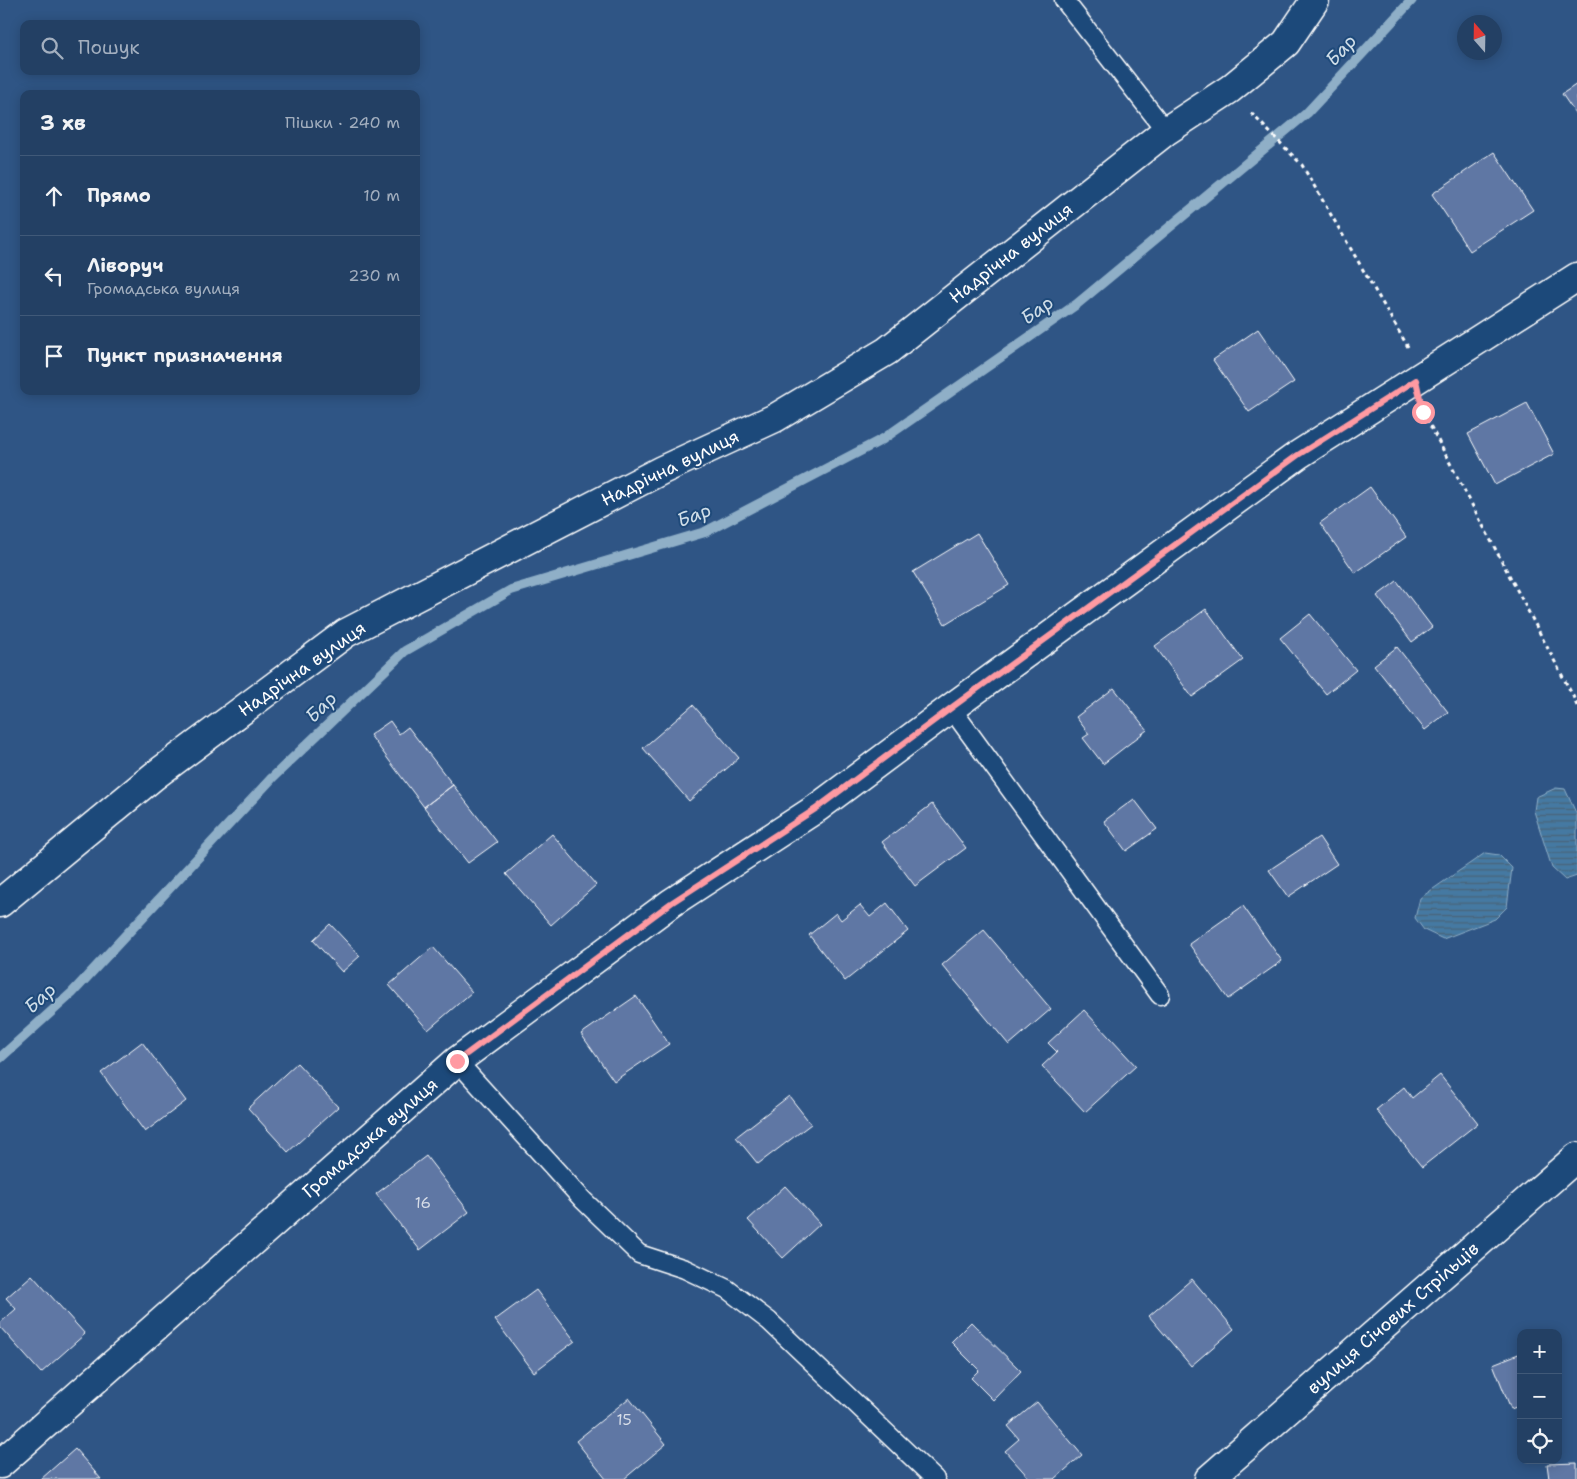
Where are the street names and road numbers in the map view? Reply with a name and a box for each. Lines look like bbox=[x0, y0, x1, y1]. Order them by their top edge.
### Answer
street label: Надрічна вулиця bbox=[944, 197, 1078, 309]
street label: Надрічна вулиця bbox=[597, 424, 743, 512]
street label: Надрічна вулиця bbox=[233, 616, 371, 722]
street label: Громадська вулиця bbox=[297, 1072, 443, 1204]
street label: вулиця Січових Стрільців bbox=[1302, 1237, 1484, 1399]

